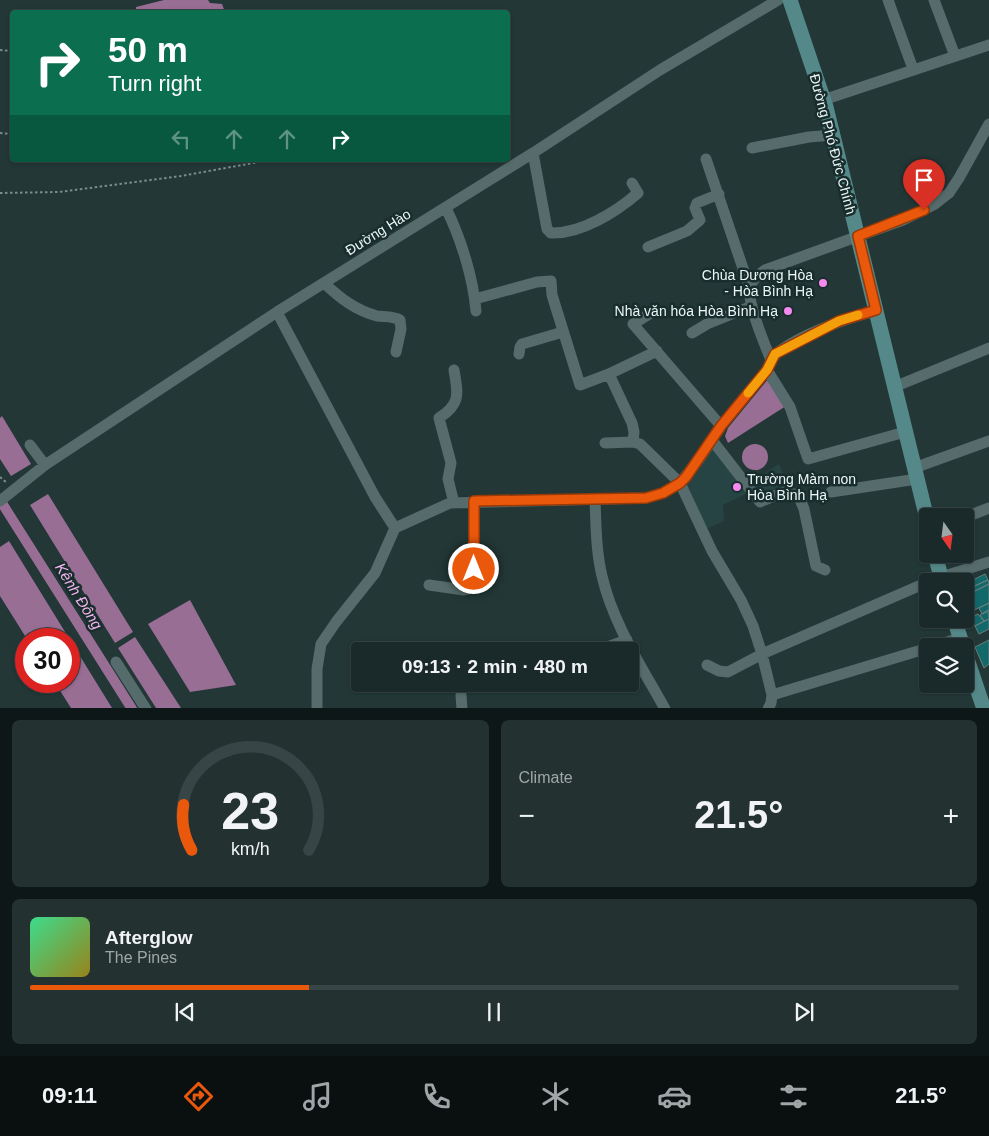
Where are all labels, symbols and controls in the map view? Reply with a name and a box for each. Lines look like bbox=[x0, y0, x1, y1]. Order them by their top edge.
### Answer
icon: right bbox=[25, 30, 90, 95]
text: 50 m bbox=[108, 30, 188, 69]
text: Turn right bbox=[108, 71, 201, 96]
street label: Đường Phó Đức Chính bbox=[807, 72, 859, 216]
icon: left bbox=[167, 125, 195, 153]
icon: ahead bbox=[220, 125, 248, 153]
icon: ahead bbox=[273, 125, 301, 153]
icon: right bbox=[326, 125, 354, 153]
pin bbox=[903, 159, 945, 210]
icon: arrive bbox=[910, 166, 938, 194]
street label: Đường Hào bbox=[342, 206, 414, 258]
place label: Chùa Dương Hòa - Hòa Bình Hạ bbox=[702, 267, 813, 299]
marker: Chùa Dương Hòa - Hòa Bình Hạ bbox=[817, 277, 829, 289]
place label: Nhà văn hóa Hòa Bình Hạ bbox=[615, 303, 778, 319]
marker: Nhà văn hóa Hòa Bình Hạ bbox=[782, 305, 794, 317]
place label: Trường Màm non Hòa Bình Hạ bbox=[747, 471, 856, 503]
marker: Trường Màm non Hòa Bình Hạ bbox=[731, 481, 743, 493]
north arrow bbox=[919, 508, 974, 562]
map controls bbox=[919, 508, 974, 693]
position arrow bbox=[447, 542, 499, 594]
water label: Kênh Đông bbox=[52, 560, 106, 633]
button: search bbox=[919, 573, 974, 628]
speed limit sign: 30 bbox=[15, 628, 80, 693]
button: layers bbox=[919, 638, 974, 693]
text: 09:13 · 2 min · 480 m bbox=[402, 656, 588, 677]
text: Climate bbox=[519, 769, 573, 786]
text: 23 bbox=[221, 782, 279, 840]
text: 21.5° bbox=[694, 794, 783, 836]
text: − bbox=[519, 800, 535, 831]
text: + bbox=[943, 800, 959, 831]
text: km/h bbox=[231, 839, 270, 859]
text: Afterglow bbox=[105, 927, 193, 948]
text: The Pines bbox=[105, 949, 177, 966]
icon: previous bbox=[171, 998, 199, 1026]
icon: pause bbox=[480, 998, 508, 1026]
icon: next bbox=[790, 998, 818, 1026]
icon: directions bbox=[181, 1079, 216, 1114]
icon: music bbox=[300, 1079, 335, 1114]
icon: phone bbox=[419, 1079, 454, 1114]
icon: climate bbox=[538, 1079, 573, 1114]
icon: car bbox=[657, 1079, 692, 1114]
icon: filters bbox=[776, 1079, 811, 1114]
text: 09:11 bbox=[42, 1083, 97, 1108]
text: 21.5° bbox=[895, 1083, 947, 1108]

